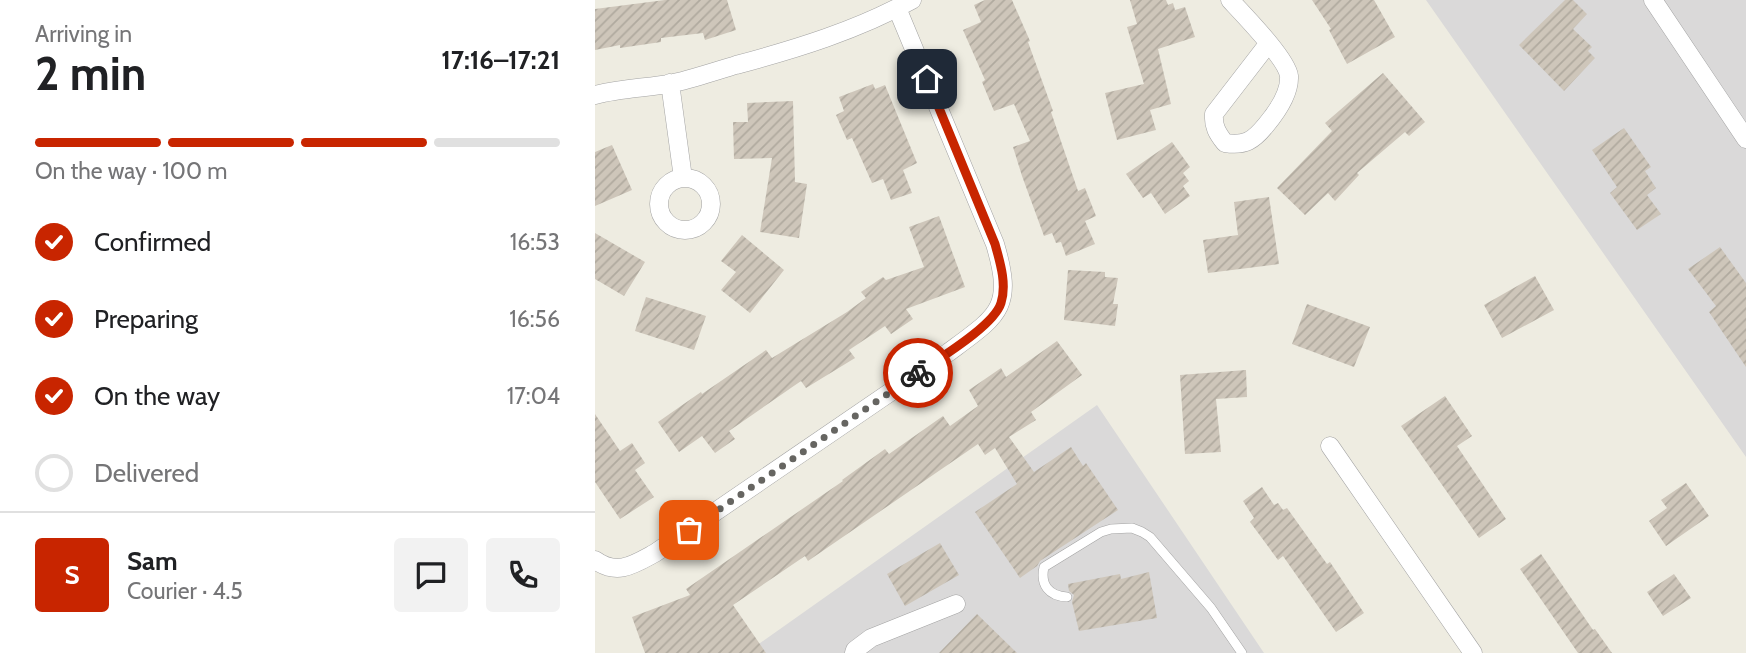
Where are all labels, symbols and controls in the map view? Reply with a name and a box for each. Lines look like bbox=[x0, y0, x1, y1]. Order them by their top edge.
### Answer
text: Arriving in bbox=[35, 20, 132, 48]
text: 17:16–17:21 bbox=[441, 44, 560, 76]
text: 2 min bbox=[35, 46, 146, 102]
pin bbox=[897, 49, 957, 109]
icon: home bbox=[908, 60, 946, 98]
text: On the way · 100 m bbox=[35, 157, 227, 185]
icon: check bbox=[35, 223, 73, 261]
text: Confirmed bbox=[94, 226, 211, 258]
text: 16:53 bbox=[510, 228, 560, 256]
icon: check bbox=[35, 300, 73, 338]
text: Preparing bbox=[94, 303, 198, 335]
text: 16:56 bbox=[509, 305, 560, 333]
courier bbox=[883, 338, 953, 408]
icon: bike bbox=[899, 354, 937, 392]
icon: check bbox=[35, 377, 73, 415]
text: On the way bbox=[94, 380, 220, 412]
text: 17:04 bbox=[507, 382, 560, 410]
text: Delivered bbox=[94, 457, 199, 489]
pin bbox=[659, 500, 719, 560]
icon: bag bbox=[670, 511, 708, 549]
button: chat bbox=[394, 538, 468, 612]
button: phone bbox=[486, 538, 560, 612]
text: Sam bbox=[127, 545, 178, 577]
text: S bbox=[64, 559, 80, 591]
text: Courier · 4.5 bbox=[127, 577, 243, 605]

